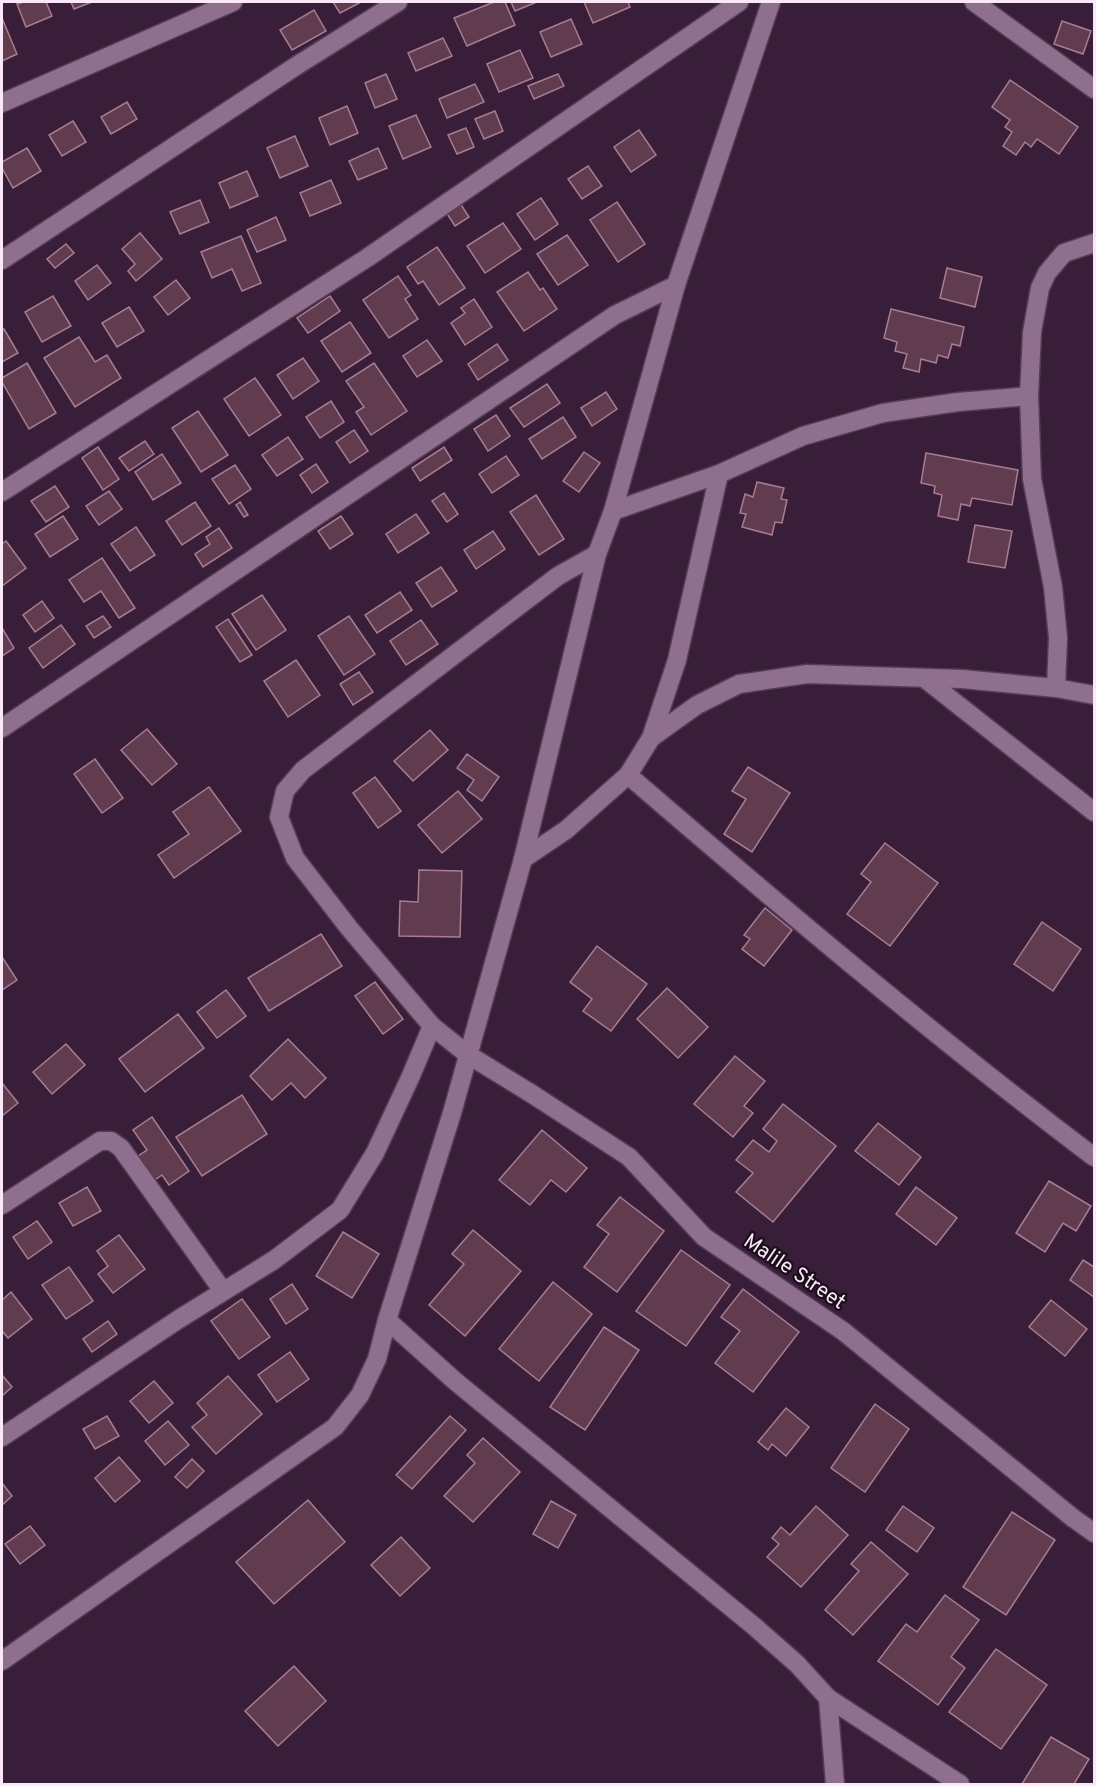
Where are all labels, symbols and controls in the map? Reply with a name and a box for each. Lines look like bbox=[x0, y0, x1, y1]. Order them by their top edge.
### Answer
street label: Malile Street bbox=[738, 1228, 850, 1316]

